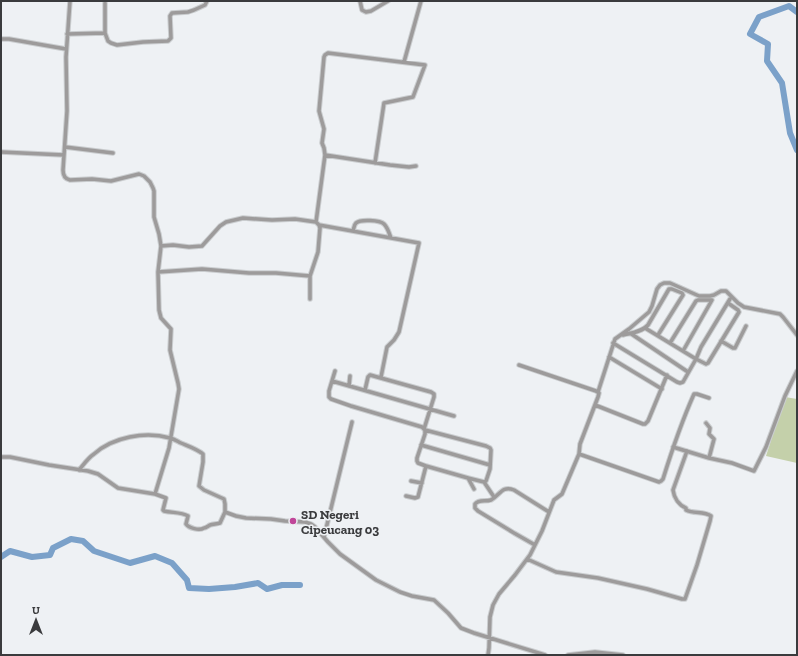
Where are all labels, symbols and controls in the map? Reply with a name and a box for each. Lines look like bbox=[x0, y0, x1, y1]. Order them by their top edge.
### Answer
place label: SD Negeri Cipeucang 03 bbox=[301, 507, 379, 537]
marker: SD Negeri Cipeucang 03 bbox=[288, 516, 298, 526]
north arrow bbox=[16, 600, 56, 640]
text: U bbox=[32, 604, 40, 617]

